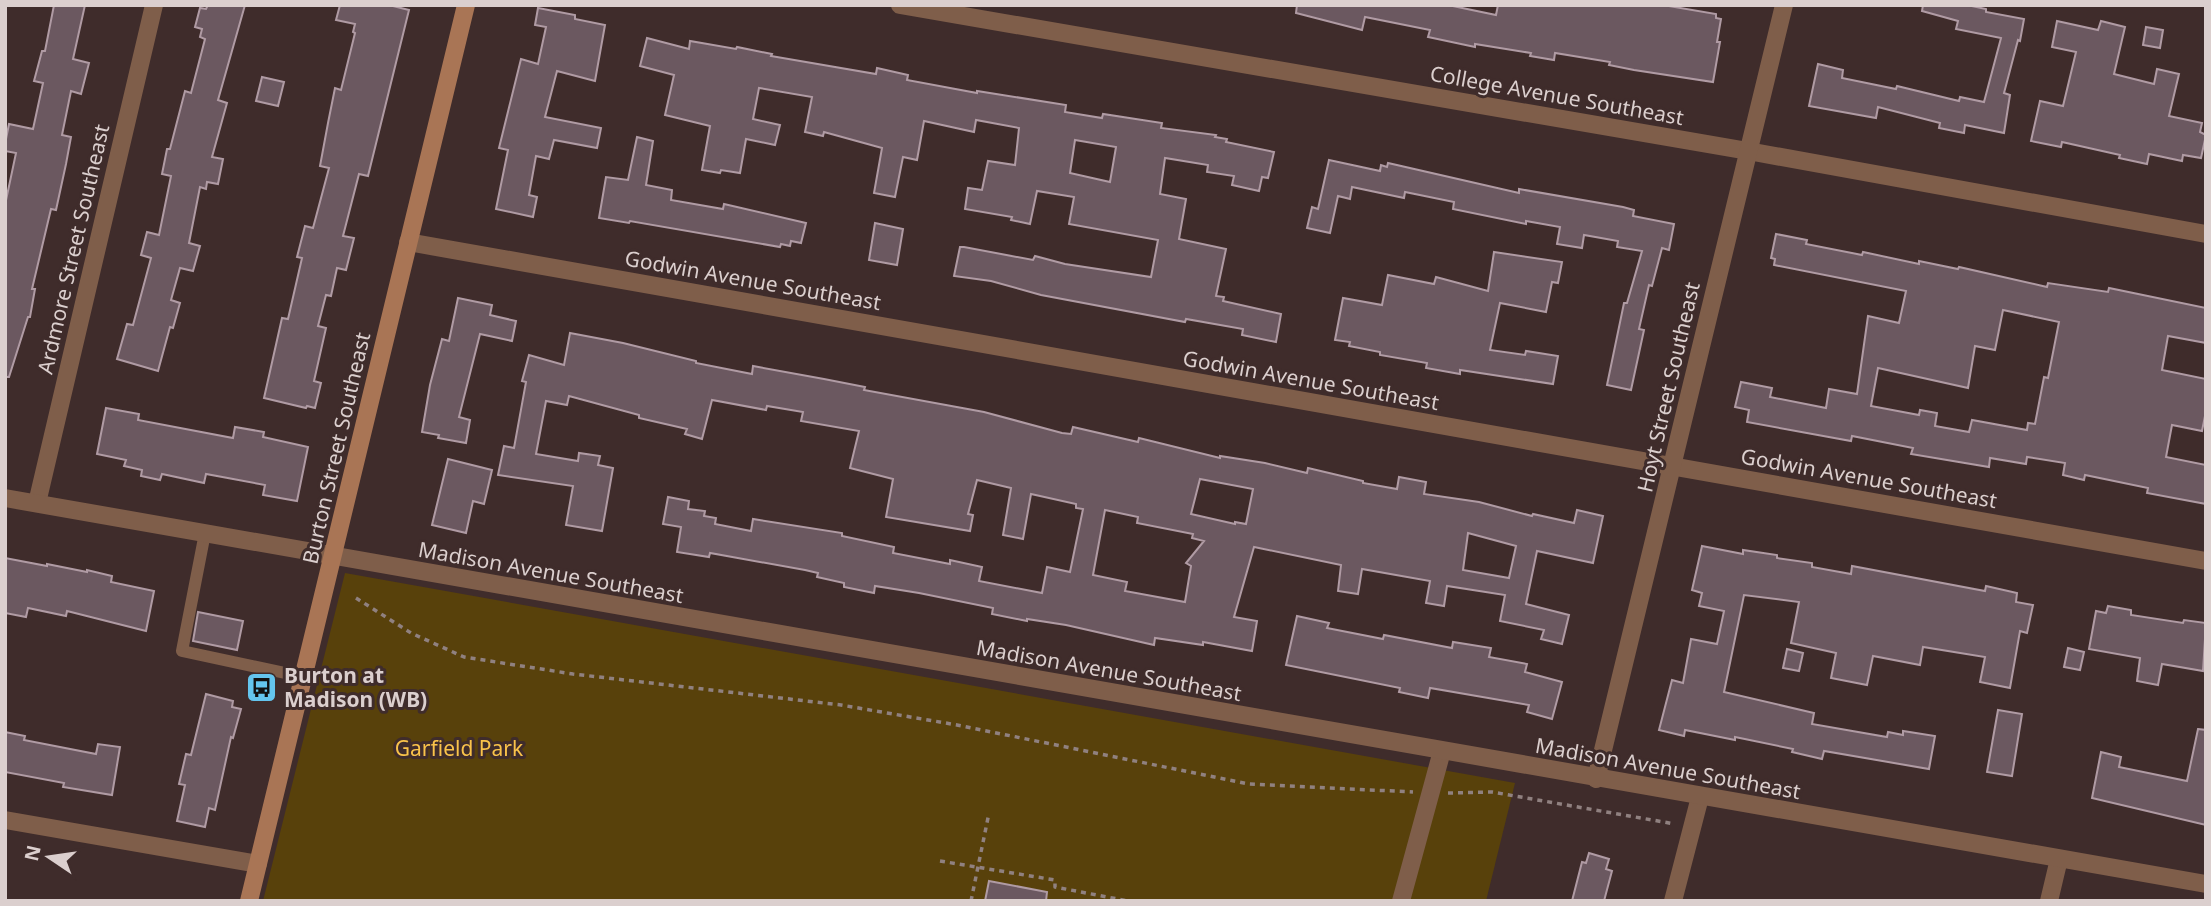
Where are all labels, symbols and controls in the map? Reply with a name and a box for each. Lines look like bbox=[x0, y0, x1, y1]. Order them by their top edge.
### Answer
street label: College Avenue Southeast bbox=[1428, 59, 1686, 131]
street label: Ardmore Street Southeast bbox=[31, 121, 115, 377]
street label: Godwin Avenue Southeast bbox=[623, 244, 884, 316]
street label: Hoyt Street Southeast bbox=[1630, 279, 1706, 495]
street label: Burton Street Southeast bbox=[296, 329, 376, 567]
street label: Godwin Avenue Southeast bbox=[1181, 344, 1442, 416]
street label: Godwin Avenue Southeast bbox=[1739, 442, 2000, 514]
street label: Madison Avenue Southeast bbox=[416, 535, 686, 609]
street label: Madison Avenue Southeast bbox=[974, 633, 1244, 707]
place label: Burton at Madison (WB) bbox=[284, 661, 427, 713]
bus stop icon: Burton at Madison (WB) bbox=[244, 670, 278, 704]
street label: Madison Avenue Southeast bbox=[1533, 731, 1803, 805]
park label: Garfield Park bbox=[395, 734, 524, 762]
north arrow bbox=[14, 822, 84, 892]
text: N bbox=[18, 843, 47, 864]

